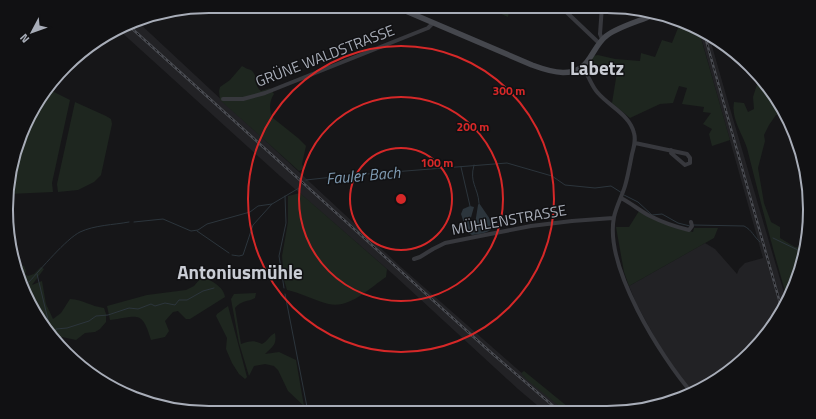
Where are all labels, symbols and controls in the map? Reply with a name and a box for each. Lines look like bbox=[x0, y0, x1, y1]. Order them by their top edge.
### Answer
north arrow bbox=[12, 12, 52, 52]
street label: GRÜNE WALDSTRASSE bbox=[252, 18, 398, 93]
text: N bbox=[16, 30, 33, 47]
district label: Labetz bbox=[570, 53, 624, 82]
text: 300 m bbox=[493, 81, 525, 100]
text: 200 m bbox=[457, 117, 489, 136]
text: 100 m bbox=[421, 153, 453, 172]
water label: Fauler Bach bbox=[325, 160, 402, 190]
centre of rings bbox=[394, 192, 408, 206]
street label: MÜHLENSTRASSE bbox=[450, 198, 568, 241]
district label: Antoniusmühle bbox=[177, 257, 303, 286]

